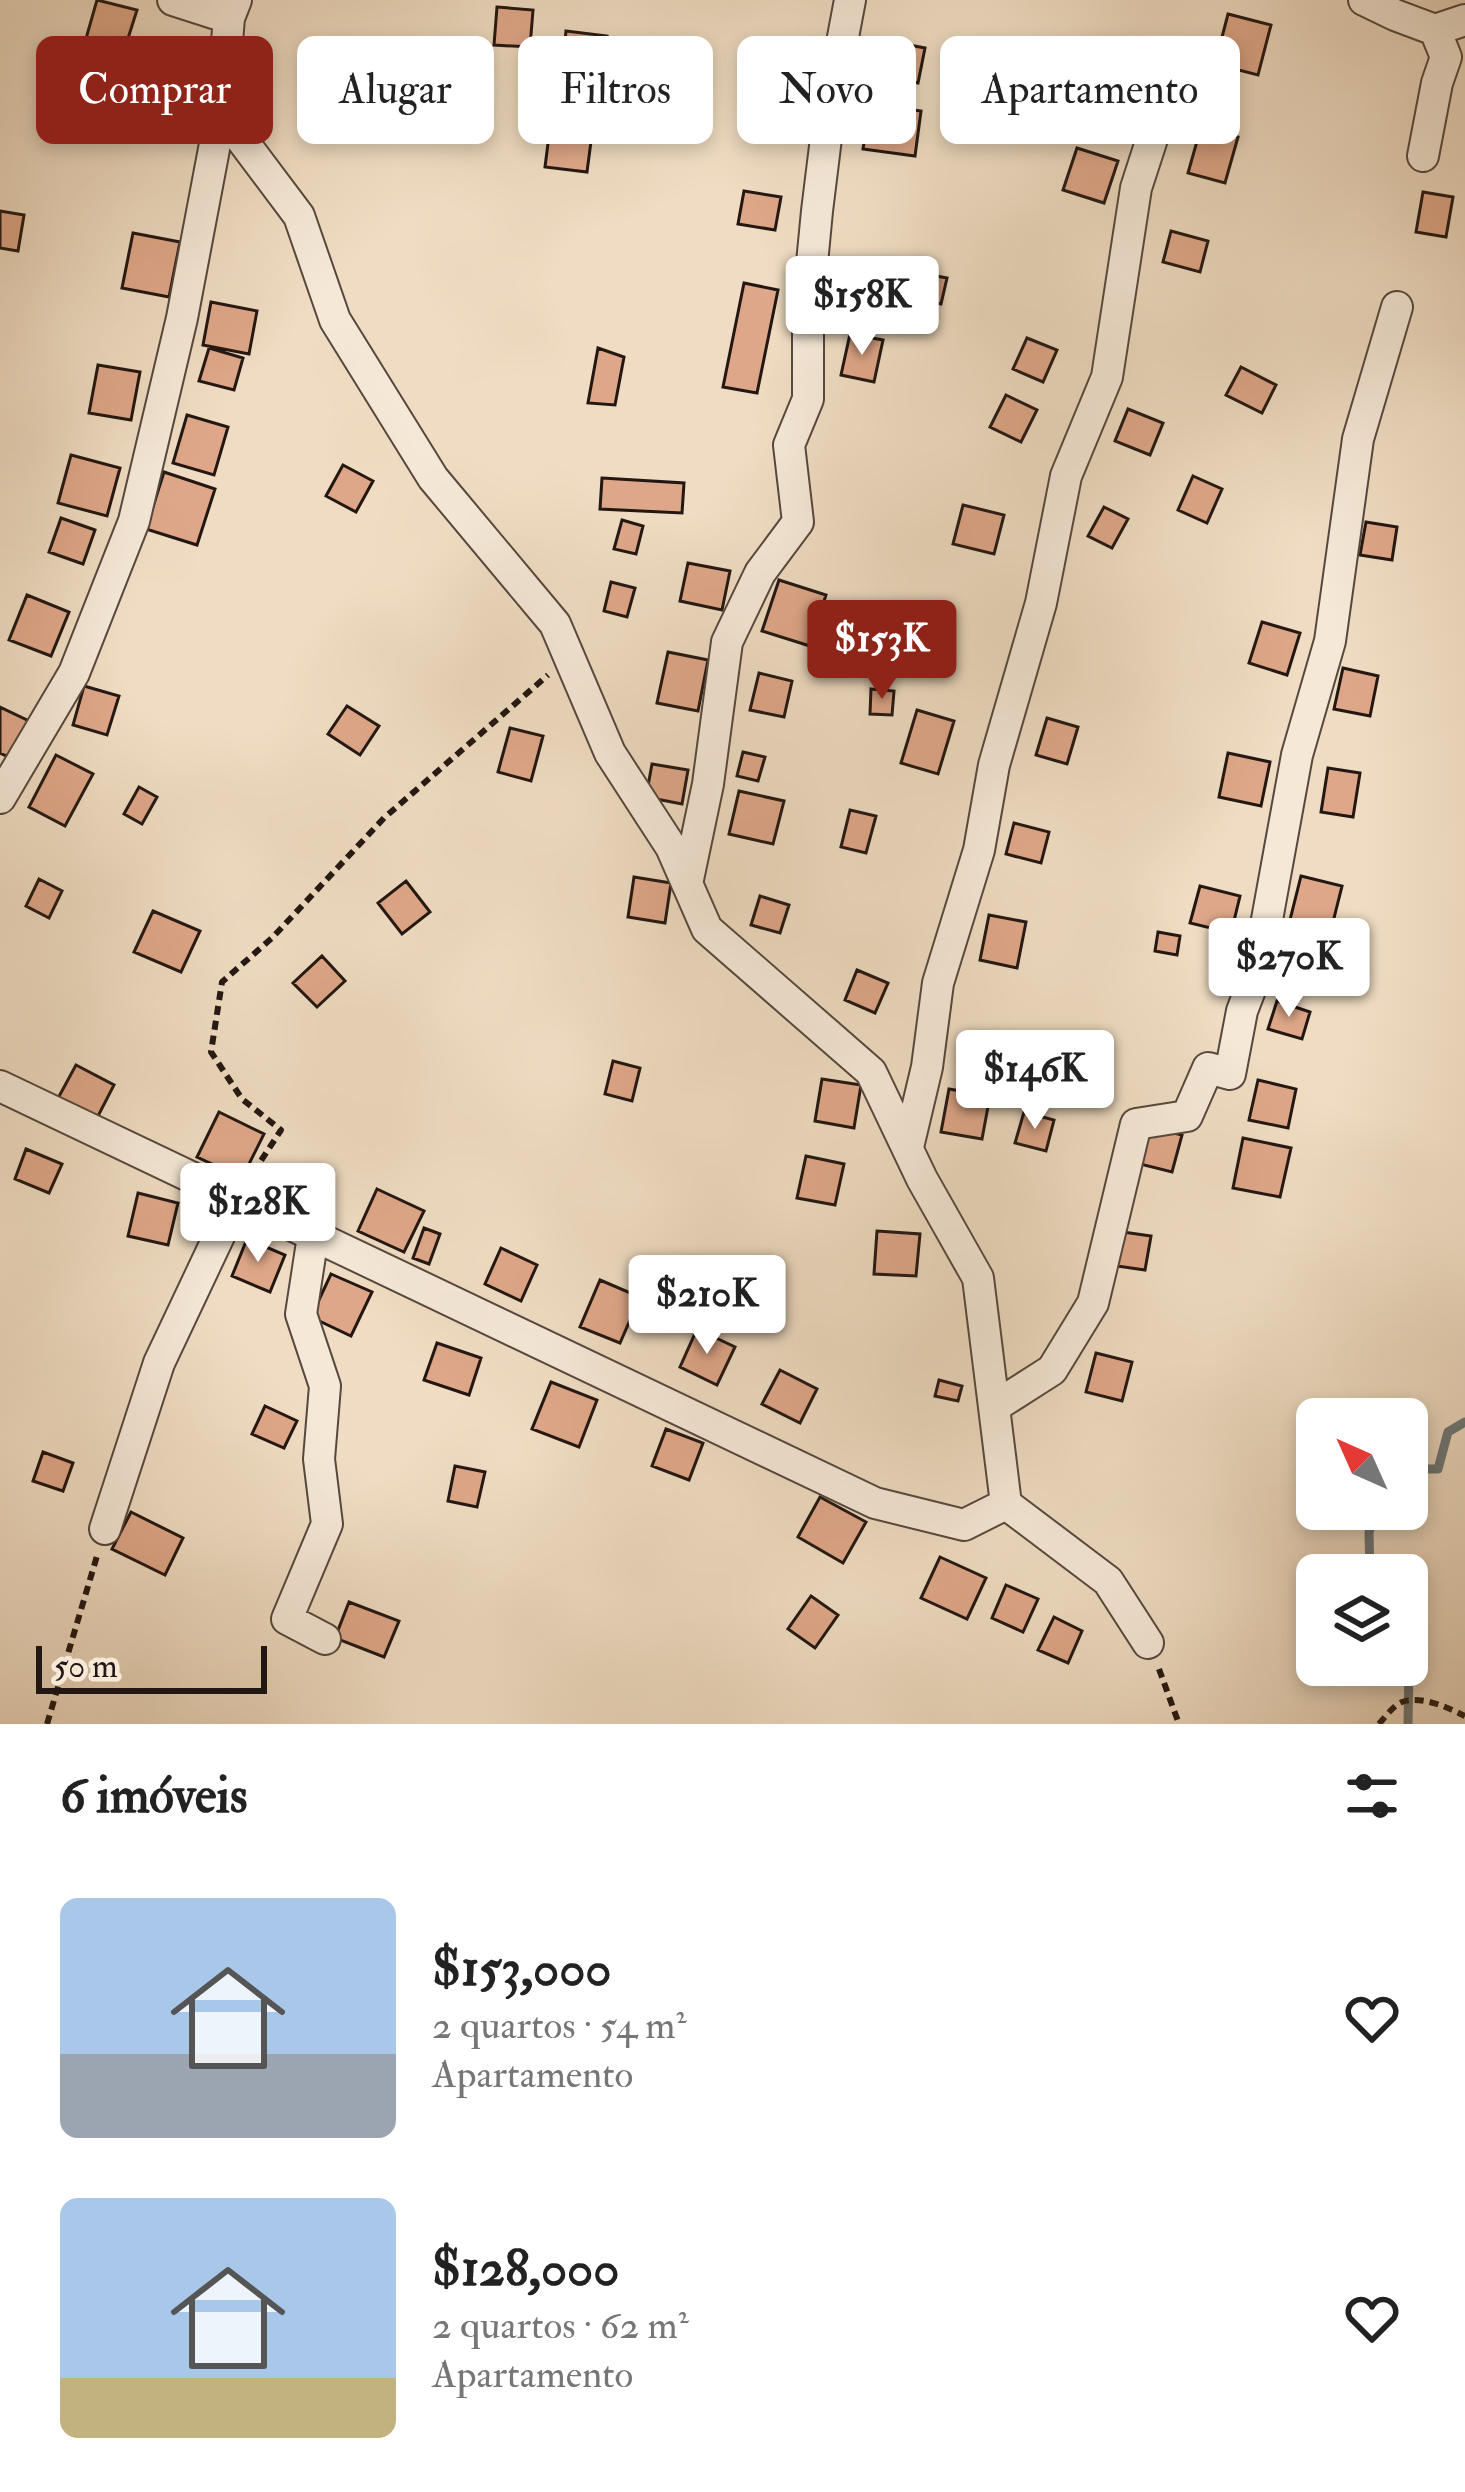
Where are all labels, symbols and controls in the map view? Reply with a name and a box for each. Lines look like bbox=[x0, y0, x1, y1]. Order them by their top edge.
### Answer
chip: Comprar bbox=[36, 36, 273, 144]
chip: Alugar bbox=[297, 36, 494, 144]
chip: Filtros bbox=[518, 36, 713, 144]
chip: Novo bbox=[737, 36, 916, 144]
chip: Apartamento bbox=[940, 36, 1240, 144]
pin: $158K bbox=[778, 256, 946, 358]
text: $158K bbox=[813, 270, 911, 319]
pin: $153K bbox=[798, 600, 966, 702]
text: $153K bbox=[834, 614, 930, 663]
pin: $270K bbox=[1205, 918, 1373, 1020]
text: $270K bbox=[1236, 932, 1342, 981]
pin: $146K bbox=[951, 1030, 1119, 1132]
text: $146K bbox=[983, 1044, 1087, 1093]
pin: $128K bbox=[174, 1163, 342, 1265]
text: $128K bbox=[207, 1177, 309, 1226]
pin: $210K bbox=[623, 1255, 791, 1357]
text: $210K bbox=[656, 1269, 758, 1318]
north arrow bbox=[1296, 1398, 1428, 1530]
map controls bbox=[1296, 1398, 1428, 1686]
button: layers bbox=[1296, 1554, 1428, 1686]
scale bar bbox=[36, 1640, 267, 1693]
text: 50 m bbox=[54, 1646, 118, 1687]
icon: filters bbox=[1339, 1763, 1405, 1829]
text: 6 imóveis bbox=[60, 1764, 247, 1828]
text: $153,000 bbox=[432, 1937, 611, 2001]
icon: home bbox=[156, 1946, 300, 2090]
icon: heart bbox=[1339, 1985, 1405, 2051]
text: 2 quartos · 54 m² bbox=[432, 2001, 686, 2050]
text: Apartamento bbox=[432, 2050, 633, 2099]
text: $128,000 bbox=[432, 2237, 619, 2301]
icon: home bbox=[156, 2246, 300, 2390]
icon: heart bbox=[1339, 2285, 1405, 2351]
text: 2 quartos · 62 m² bbox=[432, 2301, 689, 2350]
text: Apartamento bbox=[432, 2350, 633, 2399]

